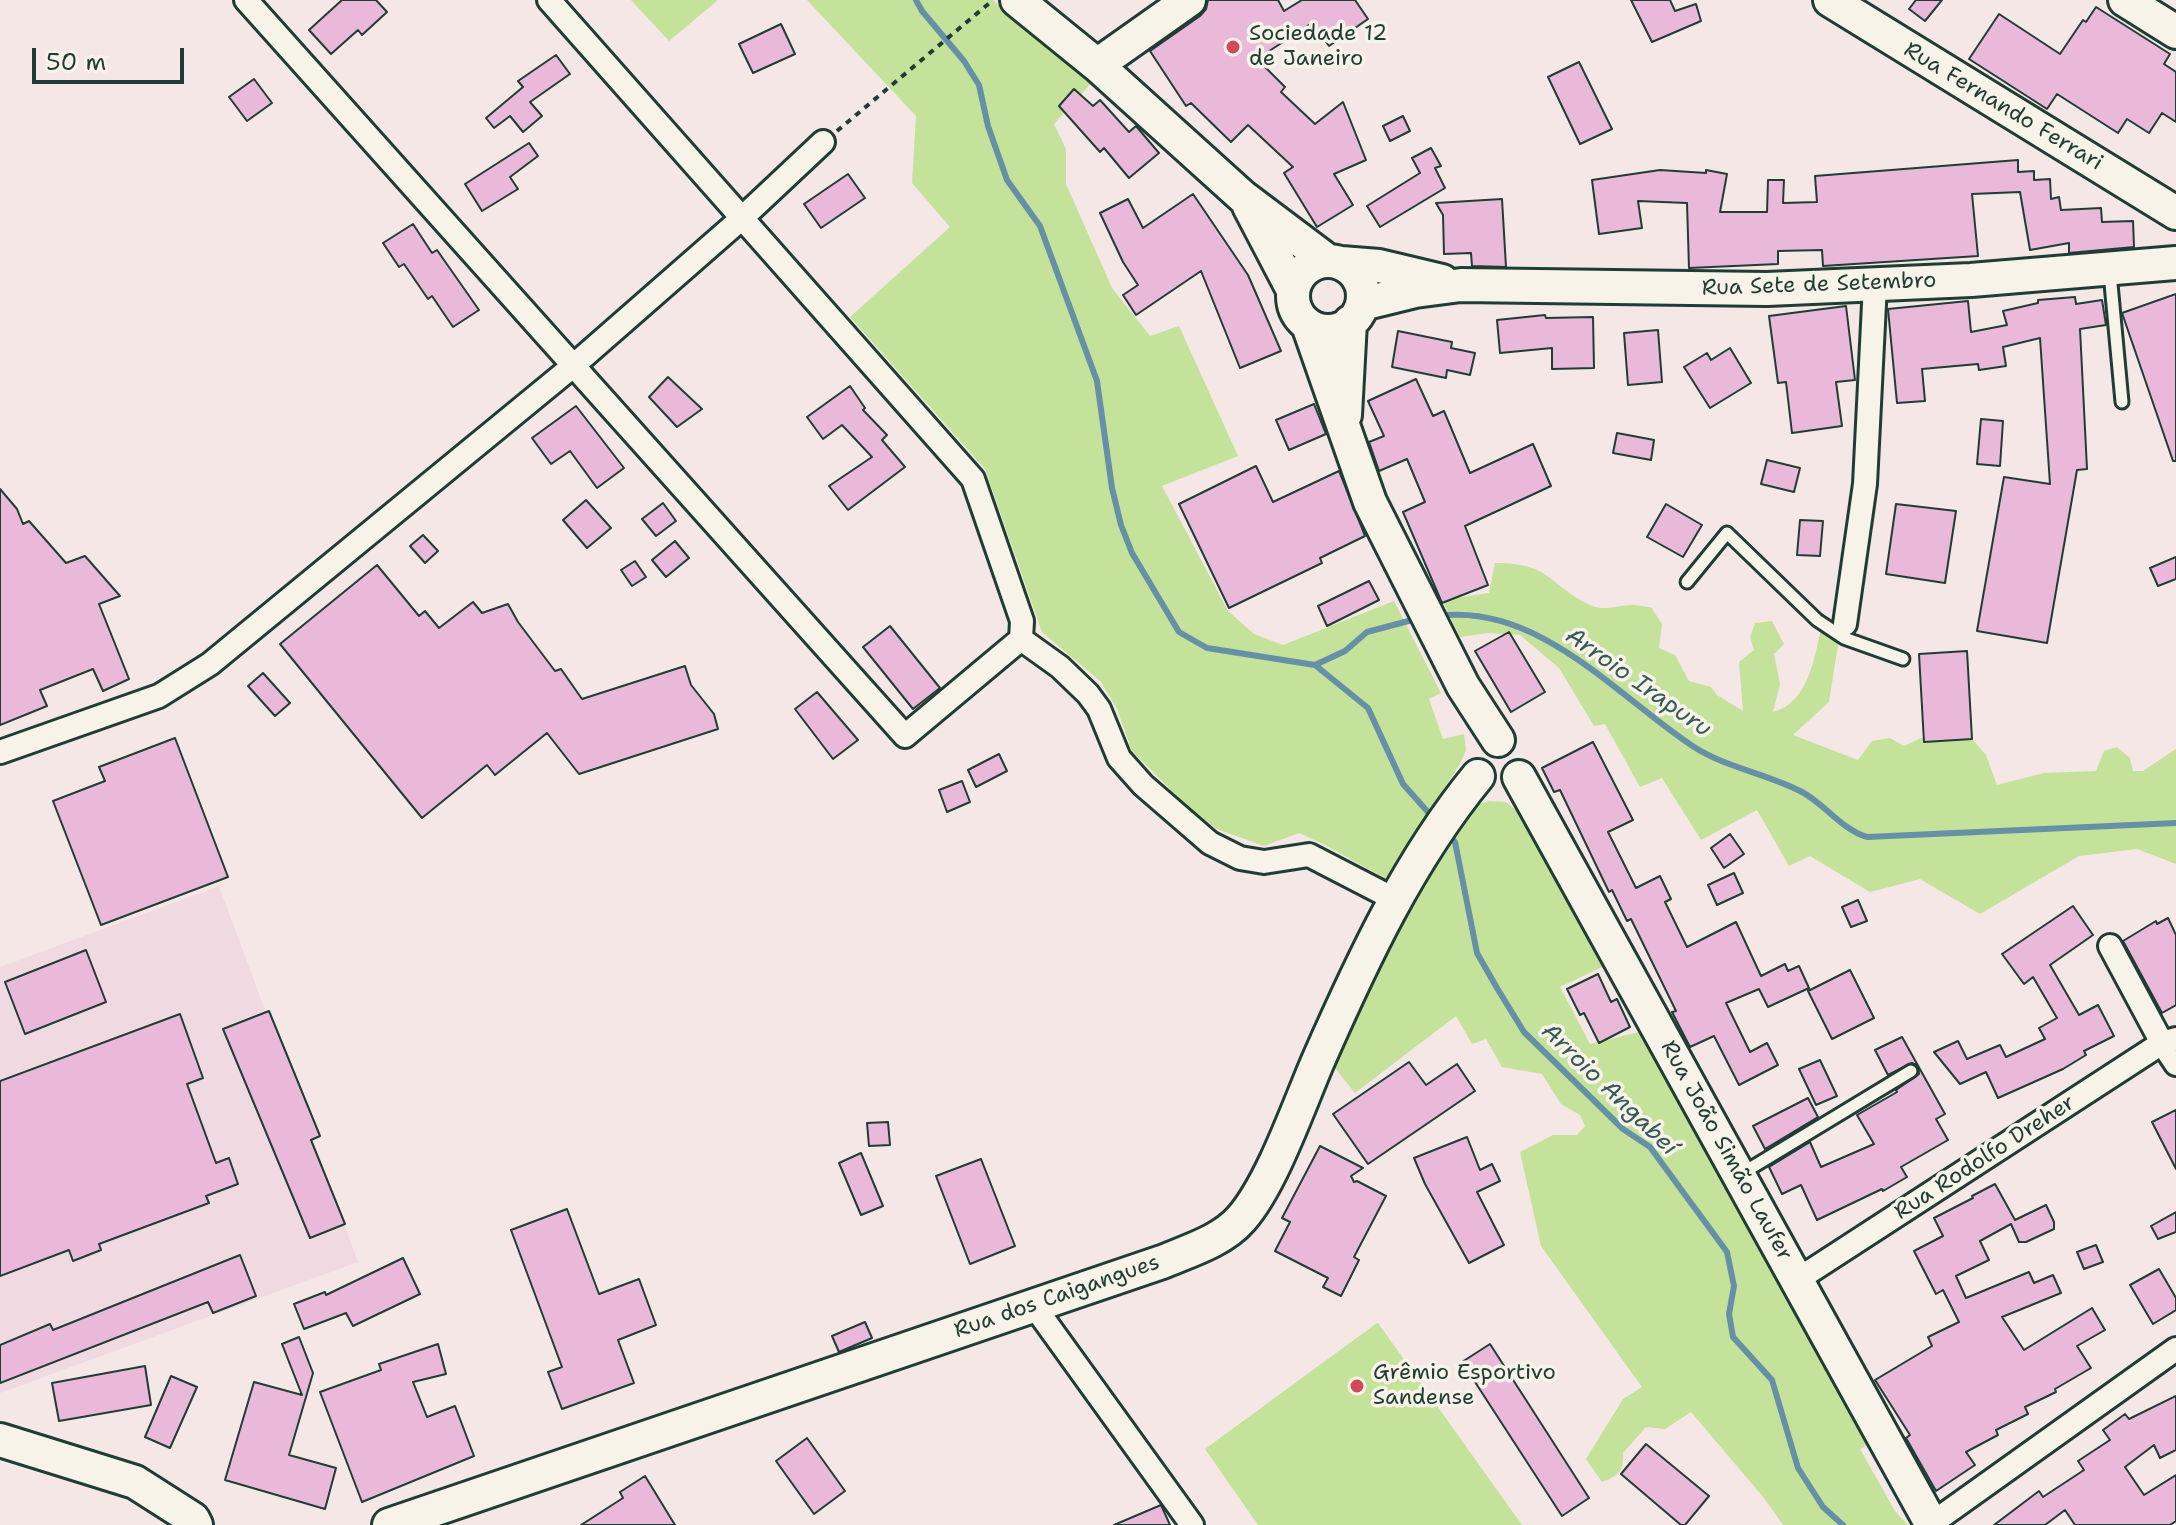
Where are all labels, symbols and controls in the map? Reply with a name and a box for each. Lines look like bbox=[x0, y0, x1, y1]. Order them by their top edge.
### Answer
place label: Sociedade 12 de Janeiro bbox=[1249, 21, 1387, 72]
scale bar bbox=[36, 32, 188, 82]
street label: Rua Fernando Ferrari bbox=[1899, 37, 2107, 177]
marker: Sociedade 12 de Janeiro bbox=[1224, 38, 1242, 56]
text: 50 m bbox=[46, 46, 106, 78]
street label: Rua Sete de Setembro bbox=[1701, 268, 1937, 302]
water label: Arroio Irapuru bbox=[1560, 622, 1716, 744]
water label: Arroio Angabeí bbox=[1535, 1018, 1683, 1162]
street label: Rua João Simão Laufer bbox=[1654, 1036, 1798, 1266]
street label: Rua Rodolfo Dreher bbox=[1890, 1090, 2080, 1226]
street label: Rua dos Caigangues bbox=[951, 1249, 1163, 1345]
place label: Grêmio Esportivo Sandense bbox=[1373, 1360, 1556, 1412]
marker: Grêmio Esportivo Sandense bbox=[1348, 1377, 1366, 1395]

